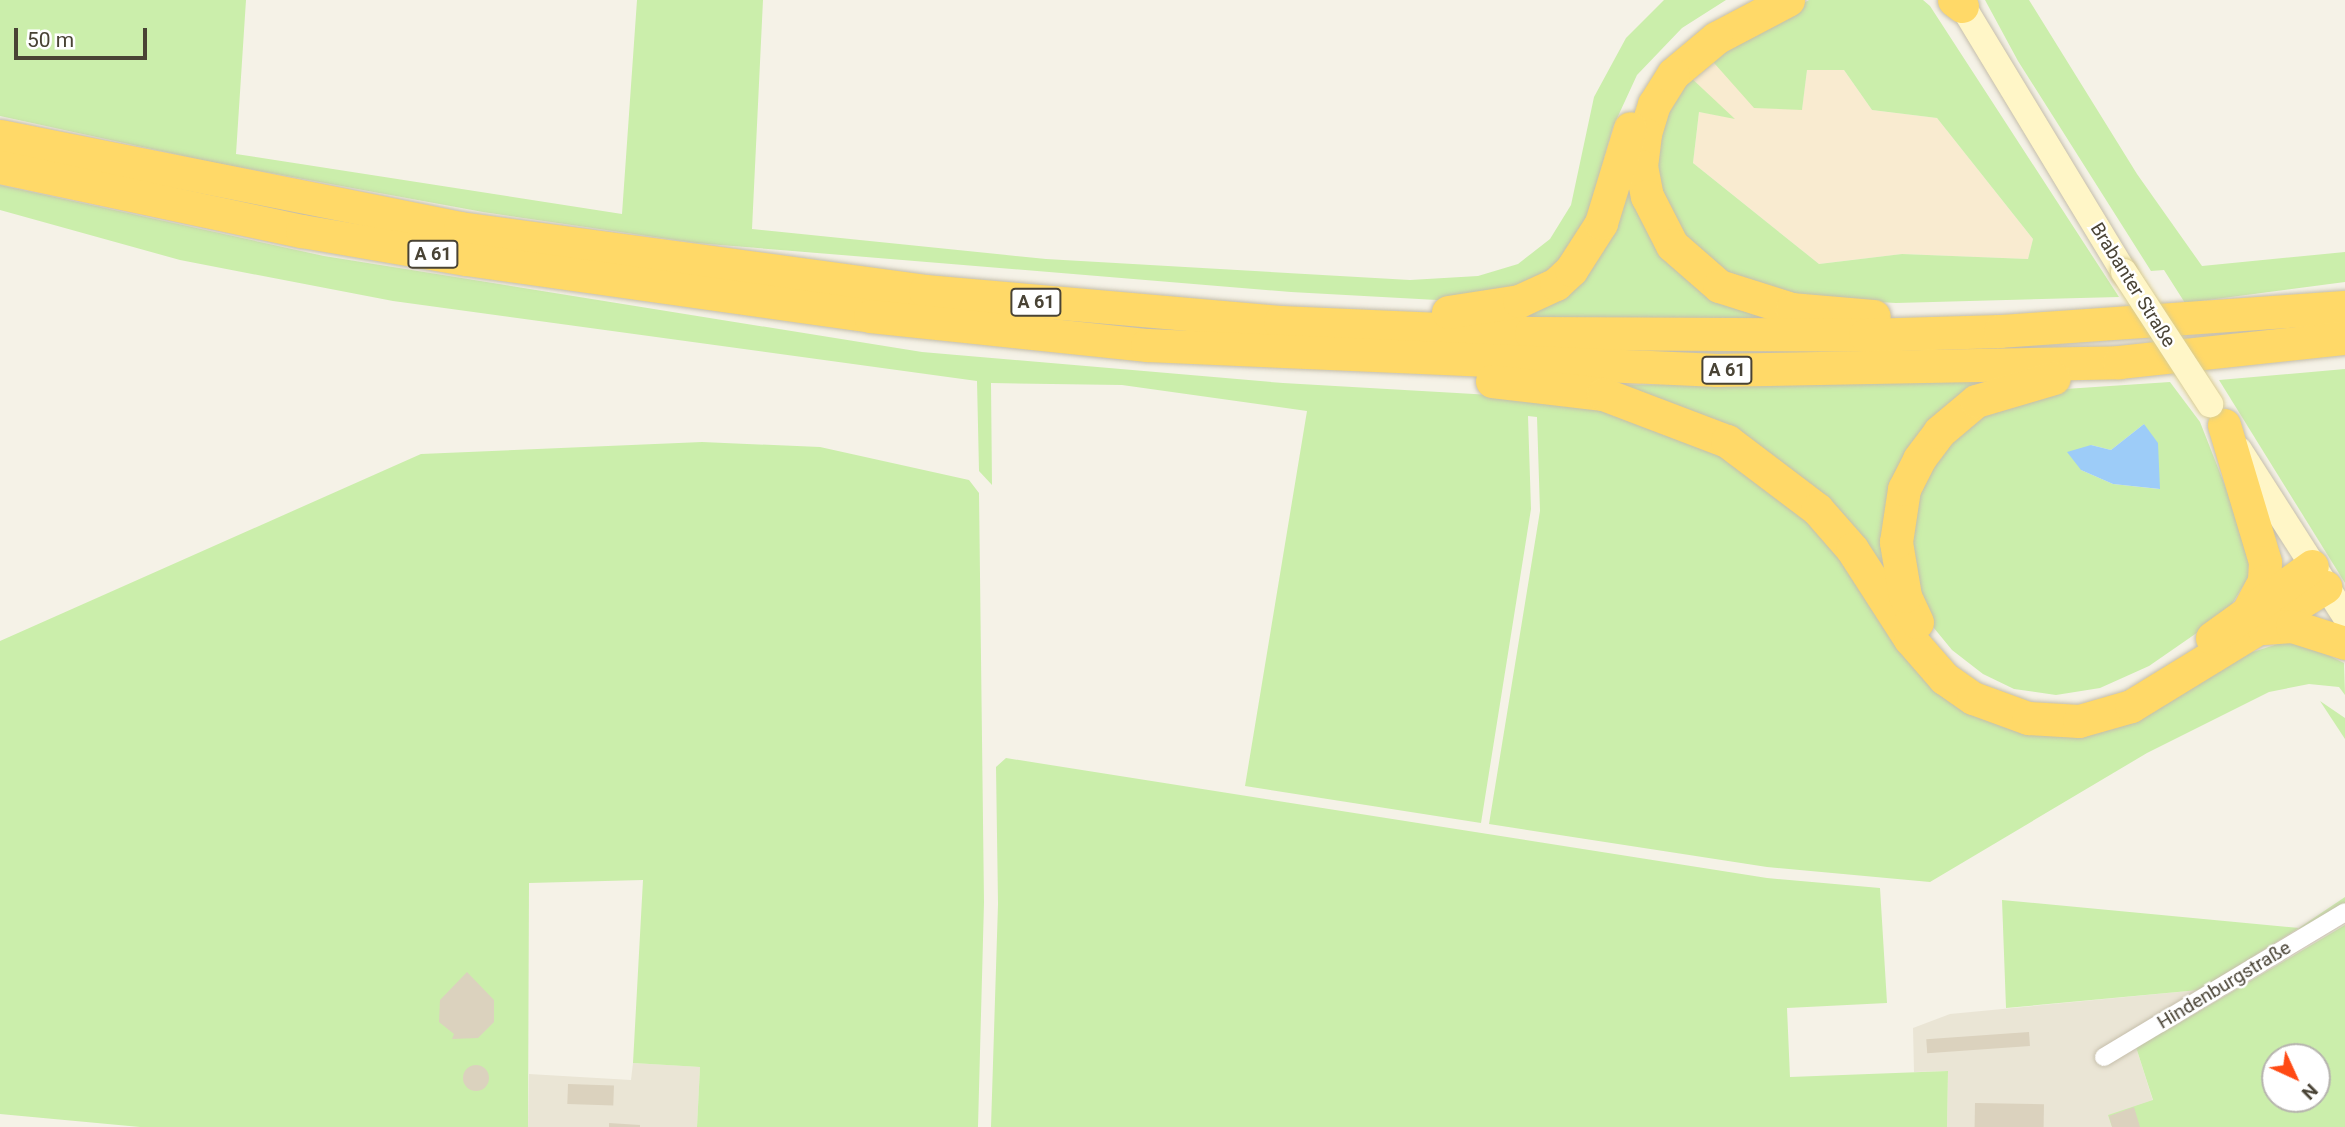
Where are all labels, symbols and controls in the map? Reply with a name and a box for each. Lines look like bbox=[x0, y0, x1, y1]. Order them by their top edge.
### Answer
scale bar bbox=[18, 14, 150, 58]
text: 50 m bbox=[27, 28, 74, 52]
street label: Brabanter Straße bbox=[2086, 219, 2180, 351]
road number: A 61 bbox=[407, 240, 459, 268]
road number: A 61 bbox=[1010, 288, 1062, 316]
road number: A 61 bbox=[1701, 356, 1753, 384]
street label: Hindenburgstraße bbox=[2153, 936, 2295, 1034]
north arrow bbox=[2261, 1043, 2331, 1113]
text: N bbox=[2297, 1079, 2323, 1105]

